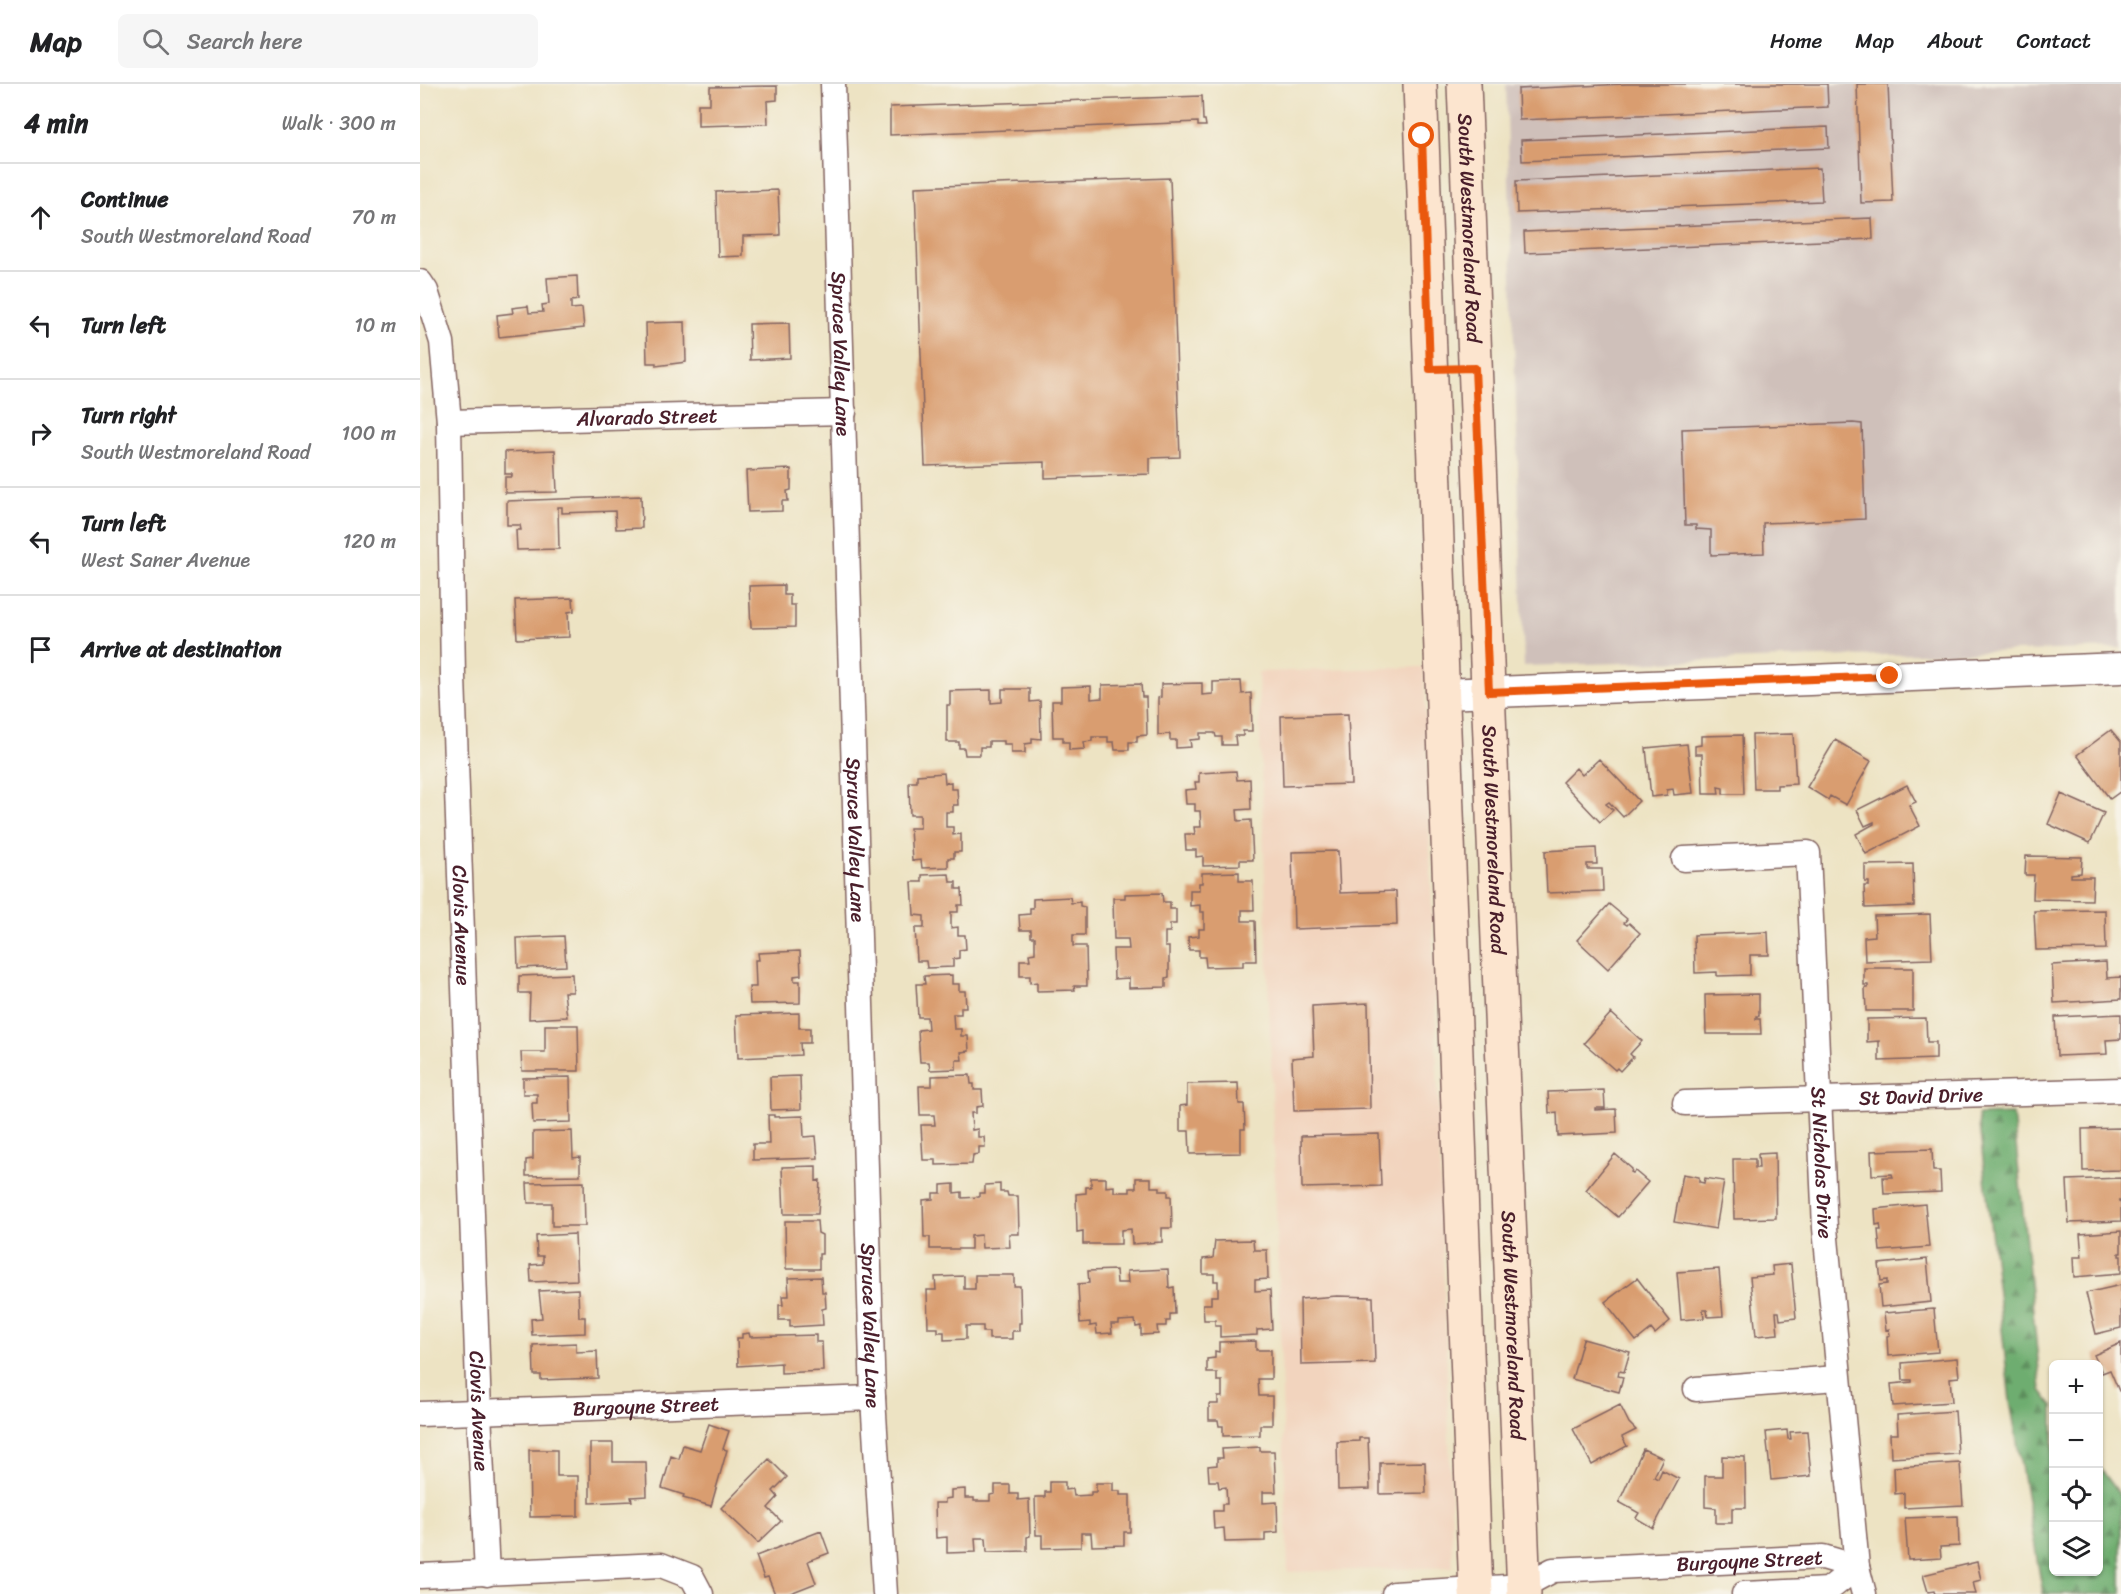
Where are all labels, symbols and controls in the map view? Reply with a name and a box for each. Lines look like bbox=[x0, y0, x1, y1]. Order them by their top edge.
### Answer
search box bbox=[118, 14, 538, 68]
text: Map bbox=[30, 17, 82, 66]
text: Search here bbox=[187, 22, 303, 61]
text: Home bbox=[1770, 22, 1822, 60]
text: Map bbox=[1855, 22, 1894, 60]
text: About bbox=[1927, 22, 1984, 60]
text: Contact bbox=[2017, 22, 2091, 60]
icon: search bbox=[139, 25, 172, 58]
text: 4 min bbox=[24, 100, 88, 146]
text: Walk · 300 m bbox=[282, 106, 396, 141]
street label: South Westmoreland Road bbox=[1448, 113, 1492, 345]
route start bbox=[1408, 122, 1434, 148]
text: Continue bbox=[81, 180, 169, 219]
text: 70 m bbox=[351, 200, 396, 235]
icon: ahead bbox=[24, 201, 57, 234]
text: South Westmoreland Road bbox=[81, 219, 310, 254]
street label: Spruce Valley Lane bbox=[821, 271, 861, 437]
text: Turn left bbox=[81, 306, 166, 345]
text: 10 m bbox=[354, 308, 396, 343]
icon: left bbox=[24, 309, 57, 342]
text: Turn right bbox=[81, 396, 176, 435]
street label: Alvarado Street bbox=[575, 398, 718, 436]
text: 100 m bbox=[342, 416, 396, 451]
icon: right bbox=[24, 417, 57, 450]
text: South Westmoreland Road bbox=[81, 435, 310, 470]
text: Turn left bbox=[81, 504, 166, 543]
text: 120 m bbox=[343, 524, 396, 559]
icon: left bbox=[24, 525, 57, 558]
text: West Saner Avenue bbox=[81, 543, 250, 578]
text: Arrive at destination bbox=[81, 630, 282, 669]
icon: arrive bbox=[24, 633, 57, 666]
route end bbox=[1876, 662, 1902, 688]
street label: South Westmoreland Road bbox=[1472, 724, 1516, 956]
street label: Spruce Valley Lane bbox=[836, 757, 876, 923]
street label: Clovis Avenue bbox=[442, 864, 481, 986]
street label: St David Drive bbox=[1858, 1077, 1984, 1115]
street label: St Nicholas Drive bbox=[1801, 1086, 1843, 1240]
street label: South Westmoreland Road bbox=[1491, 1210, 1535, 1442]
street label: Spruce Valley Lane bbox=[851, 1242, 891, 1409]
street label: Clovis Avenue bbox=[459, 1350, 499, 1472]
map controls bbox=[2049, 1360, 2103, 1576]
button: + bbox=[2049, 1360, 2103, 1414]
street label: Burgoyne Street bbox=[572, 1386, 720, 1426]
button: − bbox=[2049, 1414, 2103, 1468]
button: locate bbox=[2049, 1468, 2103, 1522]
button: layers bbox=[2049, 1522, 2103, 1576]
street label: Burgoyne Street bbox=[1675, 1540, 1824, 1582]

